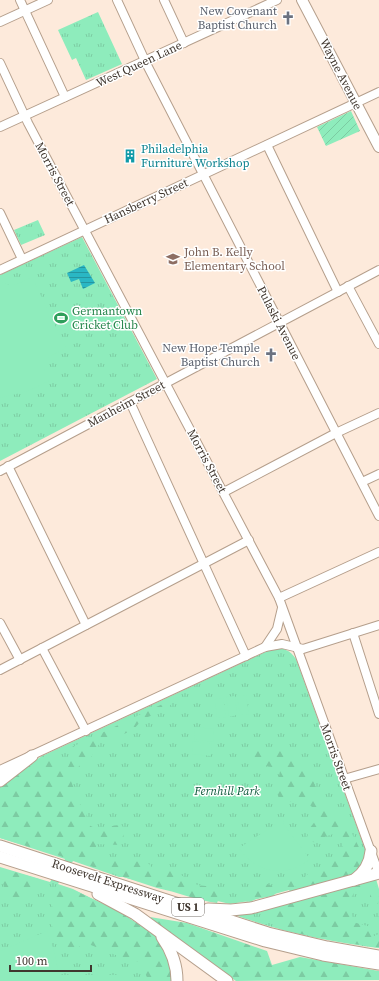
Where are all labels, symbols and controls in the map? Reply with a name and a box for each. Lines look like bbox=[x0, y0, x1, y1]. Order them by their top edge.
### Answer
place label: New Covenant Baptist Church bbox=[198, 3, 277, 33]
church icon: New Covenant Baptist Church bbox=[280, 10, 296, 26]
street label: Wayne Avenue bbox=[316, 35, 366, 113]
street label: West Queen Lane bbox=[93, 37, 185, 91]
street label: Morris Street bbox=[32, 139, 79, 209]
place label: Philadelphia Furniture Workshop bbox=[141, 141, 249, 171]
building icon: Philadelphia Furniture Workshop bbox=[122, 148, 138, 164]
street label: Hansberry Street bbox=[101, 175, 191, 227]
place label: John B. Kelly Elementary School bbox=[183, 244, 285, 274]
school or university icon: John B. Kelly Elementary School bbox=[165, 251, 181, 267]
street label: Pulaski Avenue bbox=[253, 283, 305, 363]
place label: Germantown Cricket Club bbox=[72, 303, 142, 333]
sports icon: Germantown Cricket Club bbox=[53, 310, 69, 326]
place label: New Hope Temple Baptist Church bbox=[162, 340, 260, 370]
church icon: New Hope Temple Baptist Church bbox=[263, 347, 279, 363]
street label: Manheim Street bbox=[85, 377, 168, 431]
street label: Morris Street bbox=[184, 426, 231, 496]
street label: Morris Street bbox=[317, 721, 356, 793]
park label: Fernhill Park bbox=[193, 783, 260, 799]
street label: Roosevelt Expressway bbox=[50, 855, 167, 907]
road number: US 1 bbox=[172, 898, 204, 916]
scale bar bbox=[10, 947, 91, 973]
text: 100 m bbox=[16, 953, 48, 969]

